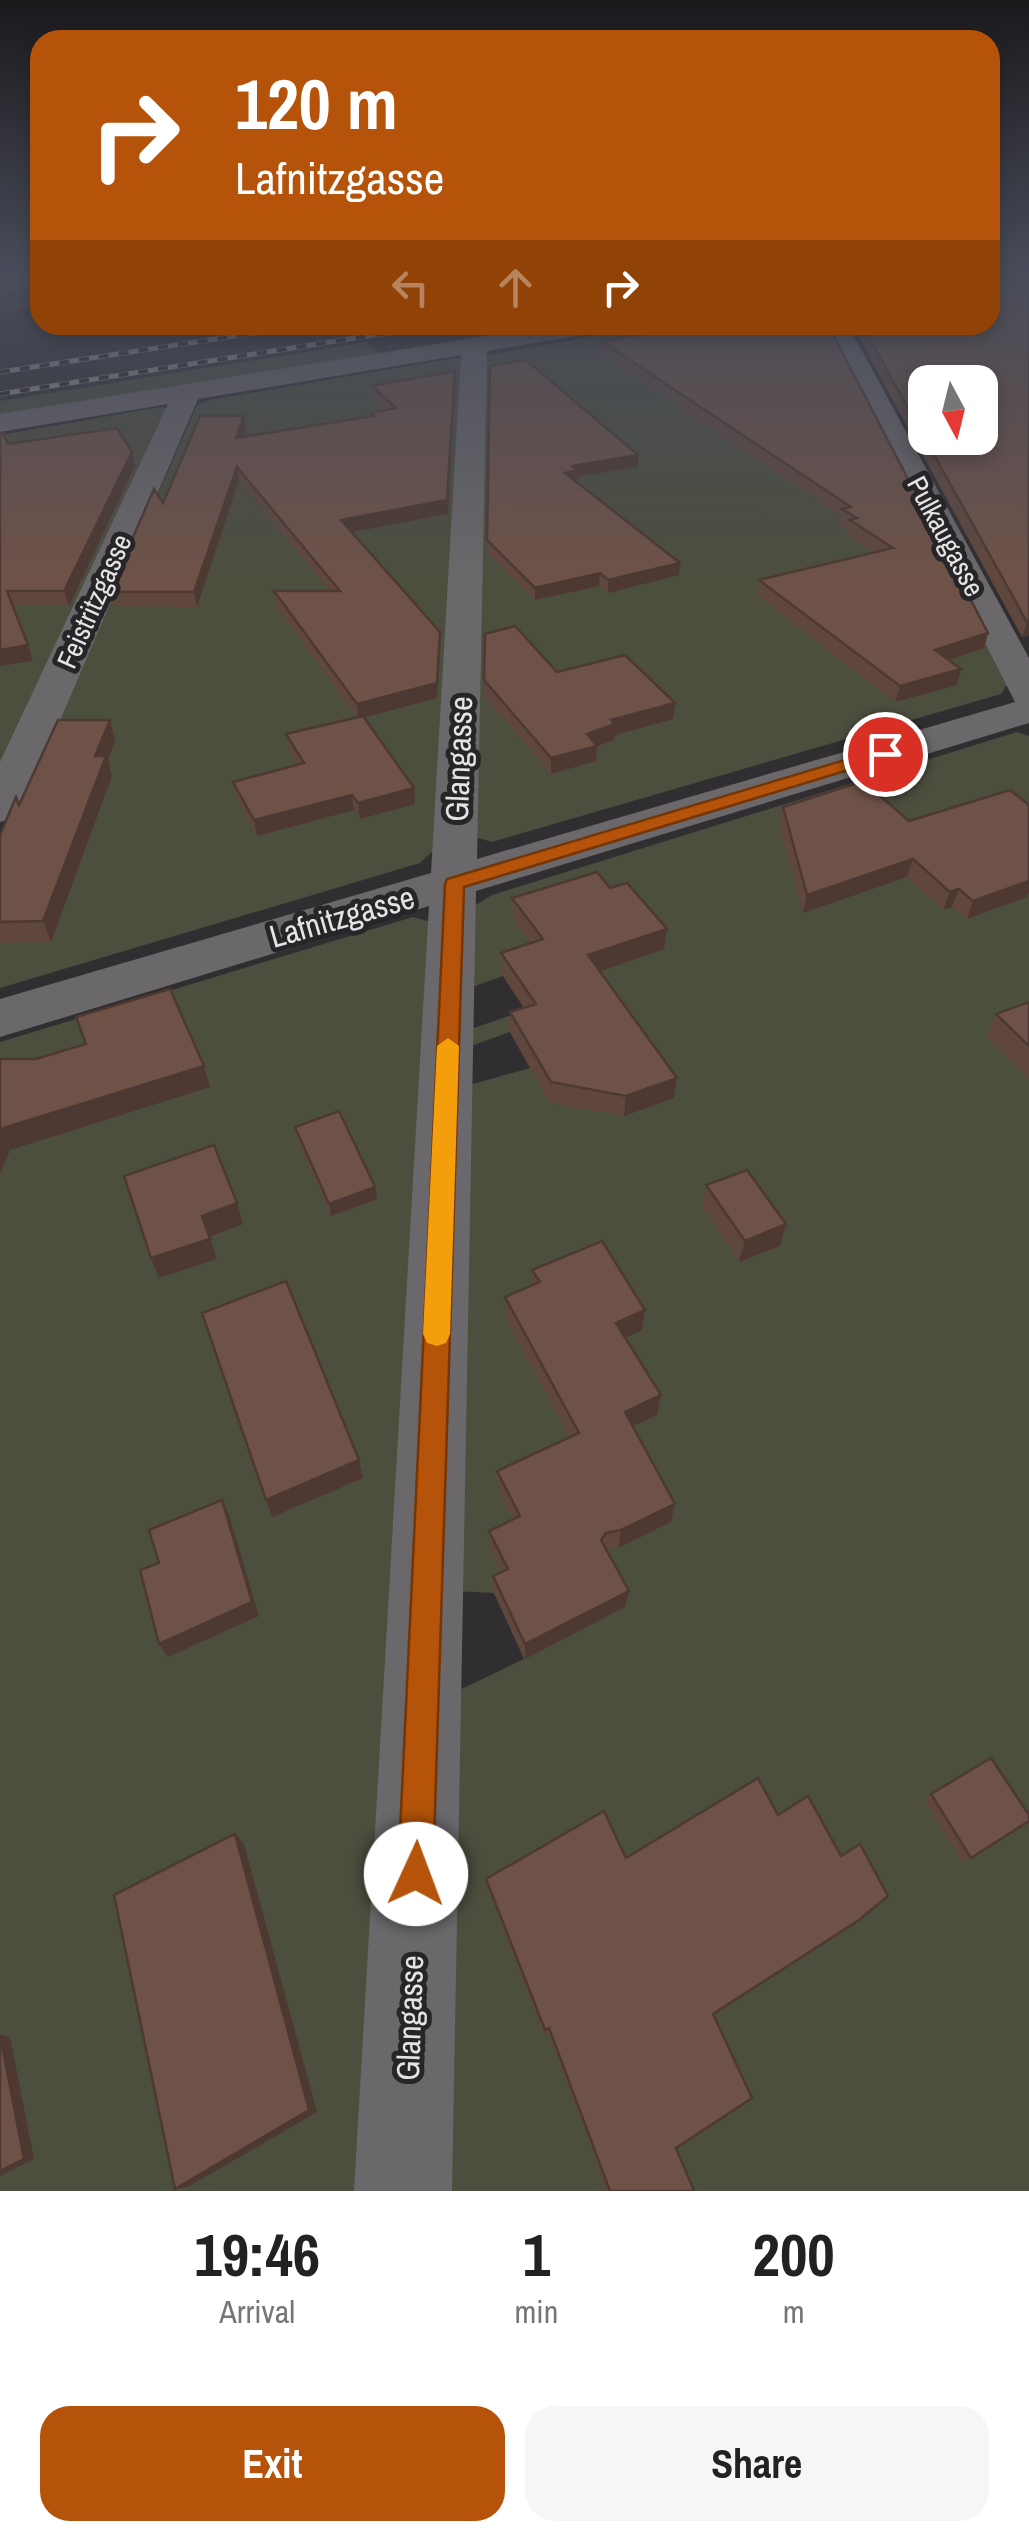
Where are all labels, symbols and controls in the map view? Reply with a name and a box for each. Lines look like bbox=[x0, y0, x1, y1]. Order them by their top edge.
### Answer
text: 120 m bbox=[235, 57, 398, 151]
icon: right bbox=[70, 70, 200, 200]
text: Lafnitzgasse bbox=[235, 147, 444, 208]
icon: left bbox=[383, 260, 438, 315]
icon: ahead bbox=[488, 260, 543, 315]
icon: right bbox=[593, 260, 648, 315]
north arrow bbox=[908, 365, 998, 455]
map controls bbox=[908, 365, 998, 455]
street label: Pulkaugasse bbox=[898, 469, 994, 603]
street label: Feistritzgasse bbox=[48, 528, 140, 674]
street label: Glangasse bbox=[435, 696, 482, 822]
pin bbox=[843, 712, 928, 797]
icon: arrive bbox=[858, 727, 913, 782]
street label: Lafnitzgasse bbox=[264, 875, 419, 958]
position arrow bbox=[364, 1822, 468, 1926]
street label: Glangasse bbox=[386, 1955, 433, 2081]
text: 19:46 bbox=[194, 2214, 320, 2295]
text: 1 bbox=[523, 2214, 550, 2295]
text: 200 bbox=[753, 2214, 835, 2295]
text: Arrival bbox=[219, 2290, 295, 2333]
text: min bbox=[514, 2290, 558, 2333]
text: m bbox=[783, 2290, 805, 2333]
button: Exit bbox=[40, 2406, 505, 2521]
button: Share bbox=[525, 2406, 989, 2521]

